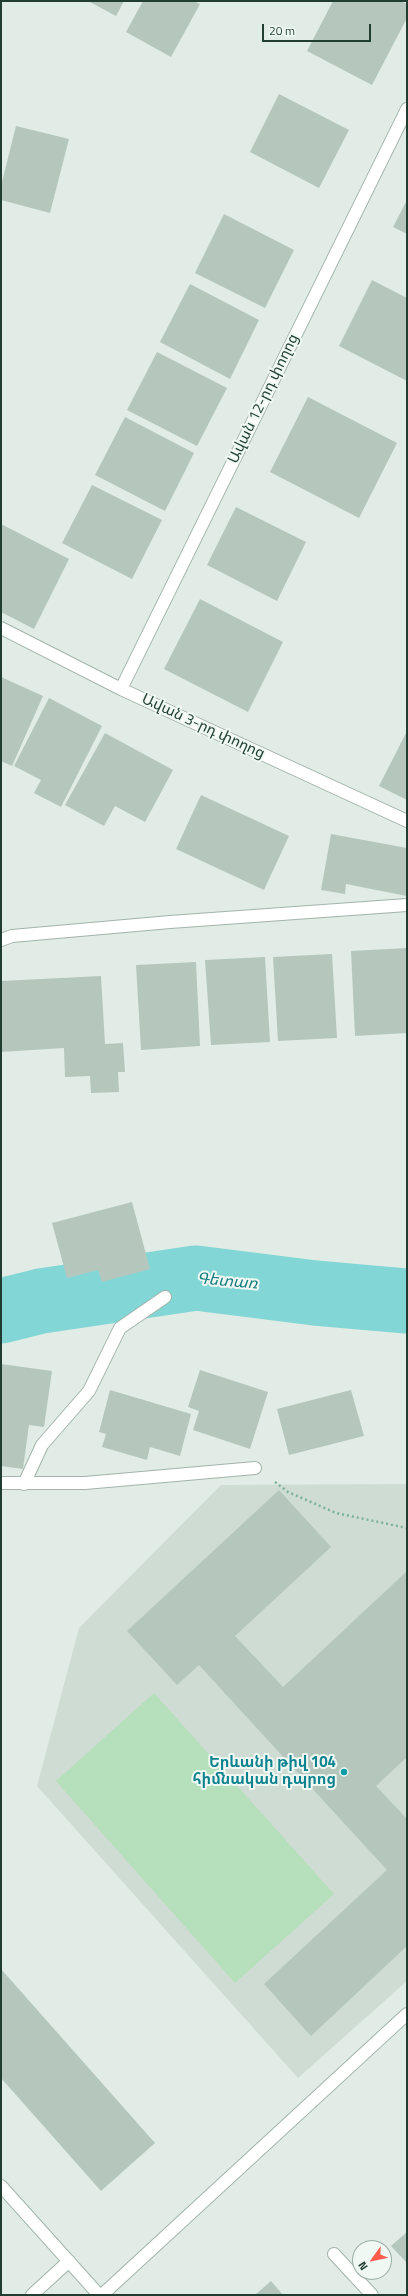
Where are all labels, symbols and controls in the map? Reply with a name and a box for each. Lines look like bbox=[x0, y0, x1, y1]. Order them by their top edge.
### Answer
scale bar bbox=[264, 16, 373, 42]
text: 20 m bbox=[269, 21, 295, 40]
street label: Ավան 12-րդ փողոց bbox=[225, 331, 303, 467]
street label: Ավան 3-րդ փողոց bbox=[139, 691, 267, 763]
water label: Գետառ bbox=[196, 1270, 258, 1294]
place label: Երևանի թիվ 104 հիմնական դպրոց bbox=[193, 1754, 336, 1789]
marker: Երևանի թիվ 104 հիմնական դպրոց bbox=[339, 1767, 349, 1777]
north arrow bbox=[352, 2240, 392, 2280]
text: N bbox=[354, 2258, 372, 2274]

